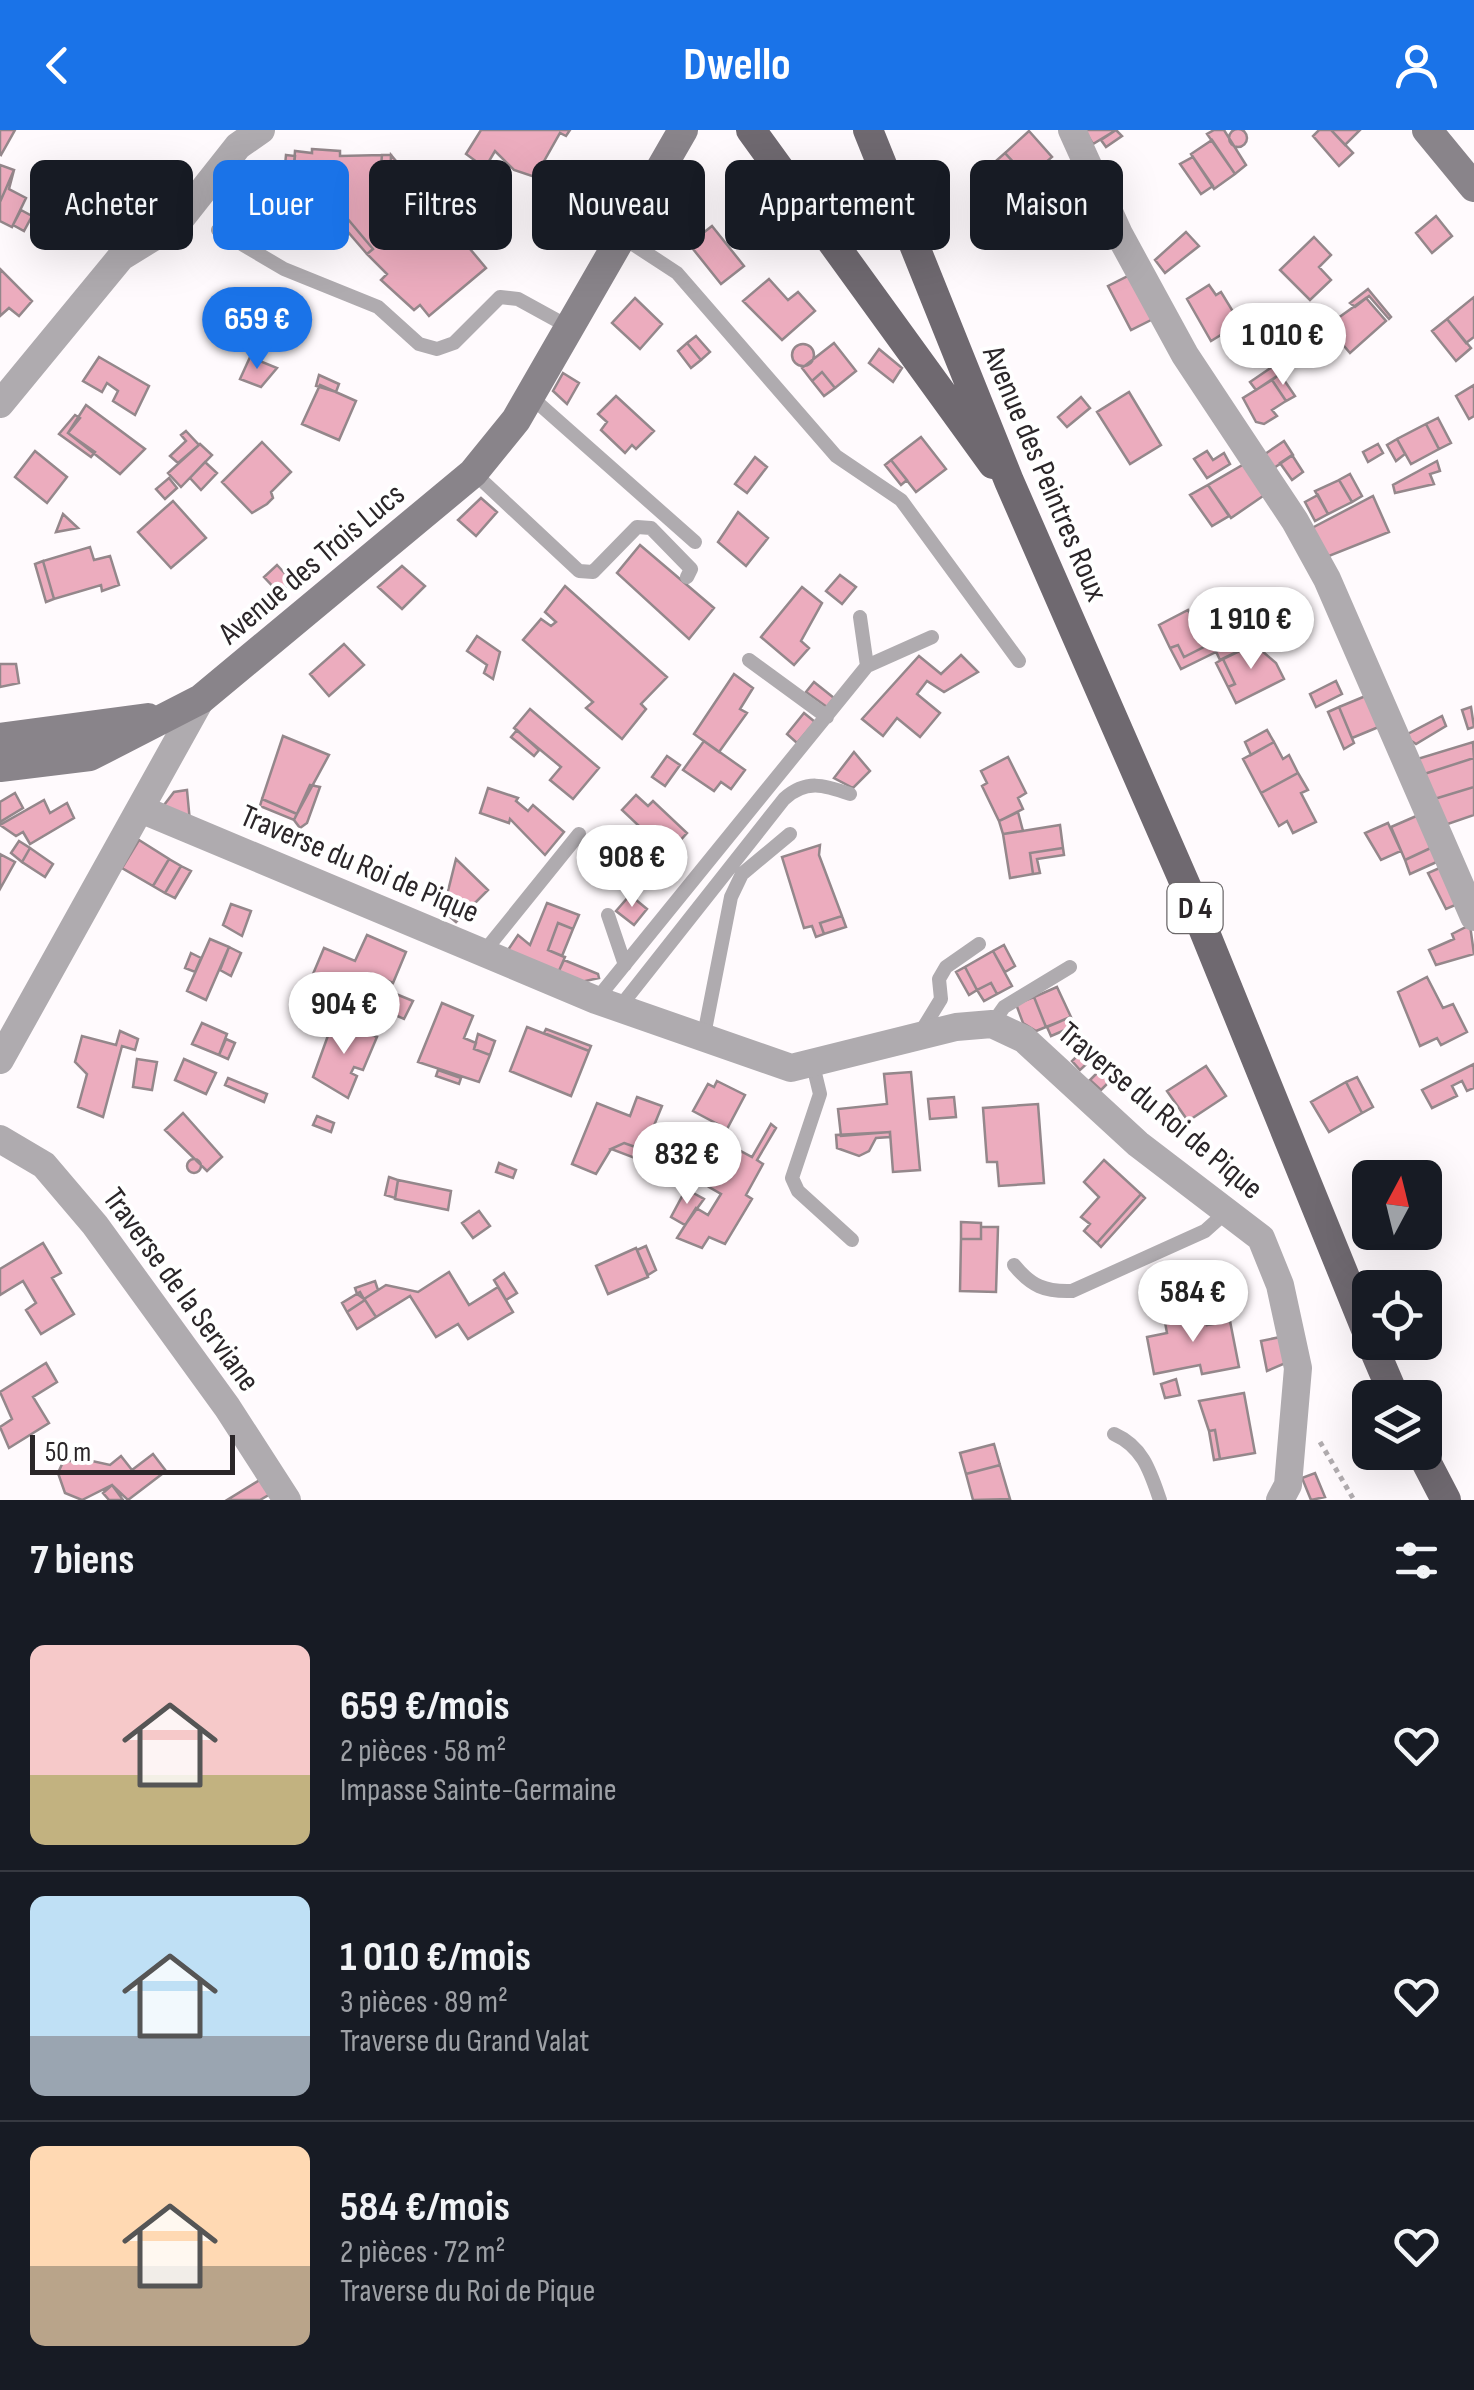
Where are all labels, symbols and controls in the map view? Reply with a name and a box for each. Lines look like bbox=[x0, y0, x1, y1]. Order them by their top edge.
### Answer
icon: back bbox=[30, 38, 85, 93]
text: Dwello bbox=[683, 38, 791, 93]
icon: person bbox=[1389, 38, 1444, 93]
chip: Acheter bbox=[30, 160, 193, 250]
chip: Louer bbox=[213, 160, 349, 250]
chip: Filtres bbox=[369, 160, 512, 250]
chip: Nouveau bbox=[532, 160, 705, 250]
chip: Appartement bbox=[725, 160, 950, 250]
chip: Maison bbox=[970, 160, 1123, 250]
pin: 659 € bbox=[187, 287, 327, 372]
text: 659 € bbox=[224, 300, 290, 339]
pin: 1 010 € bbox=[1191, 303, 1375, 388]
text: 1 010 € bbox=[1242, 316, 1324, 355]
street label: Avenue des Peintres Roux bbox=[973, 339, 1116, 607]
street label: Avenue des Trois Lucs bbox=[210, 475, 413, 654]
pin: 1 910 € bbox=[1159, 587, 1343, 672]
text: 1 910 € bbox=[1210, 600, 1292, 639]
street label: Traverse du Roi de Pique bbox=[234, 797, 485, 932]
pin: 908 € bbox=[562, 825, 702, 910]
text: 908 € bbox=[599, 838, 665, 877]
road number: D 4 bbox=[1168, 883, 1222, 933]
pin: 904 € bbox=[274, 972, 414, 1057]
text: 904 € bbox=[311, 985, 377, 1024]
street label: Traverse du Roi de Pique bbox=[1050, 1014, 1270, 1208]
pin: 832 € bbox=[617, 1122, 757, 1207]
text: 832 € bbox=[655, 1135, 719, 1174]
north arrow bbox=[1352, 1160, 1442, 1250]
map controls bbox=[1352, 1160, 1442, 1470]
street label: Traverse de la Serviane bbox=[94, 1180, 268, 1399]
pin: 584 € bbox=[1123, 1260, 1263, 1345]
button: locate bbox=[1352, 1270, 1442, 1360]
text: 584 € bbox=[1160, 1273, 1226, 1312]
button: layers bbox=[1352, 1380, 1442, 1470]
scale bar bbox=[30, 1430, 235, 1474]
text: 50 m bbox=[45, 1436, 91, 1469]
icon: filters bbox=[1389, 1533, 1444, 1588]
text: 7 biens bbox=[30, 1535, 134, 1586]
text: 659 €/mois bbox=[340, 1681, 510, 1732]
icon: home bbox=[110, 1685, 230, 1805]
icon: heart bbox=[1389, 1718, 1444, 1773]
text: 2 pièces · 58 m² bbox=[340, 1732, 506, 1771]
text: Impasse Sainte-Germaine bbox=[340, 1771, 617, 1810]
text: 1 010 €/mois bbox=[340, 1932, 531, 1983]
icon: home bbox=[110, 1936, 230, 2056]
icon: heart bbox=[1389, 1969, 1444, 2024]
text: 3 pièces · 89 m² bbox=[340, 1983, 508, 2022]
text: Traverse du Grand Valat bbox=[340, 2022, 589, 2061]
text: 584 €/mois bbox=[340, 2182, 510, 2233]
icon: home bbox=[110, 2186, 230, 2306]
icon: heart bbox=[1389, 2219, 1444, 2274]
text: 2 pièces · 72 m² bbox=[340, 2233, 505, 2272]
text: Traverse du Roi de Pique bbox=[340, 2272, 595, 2311]

